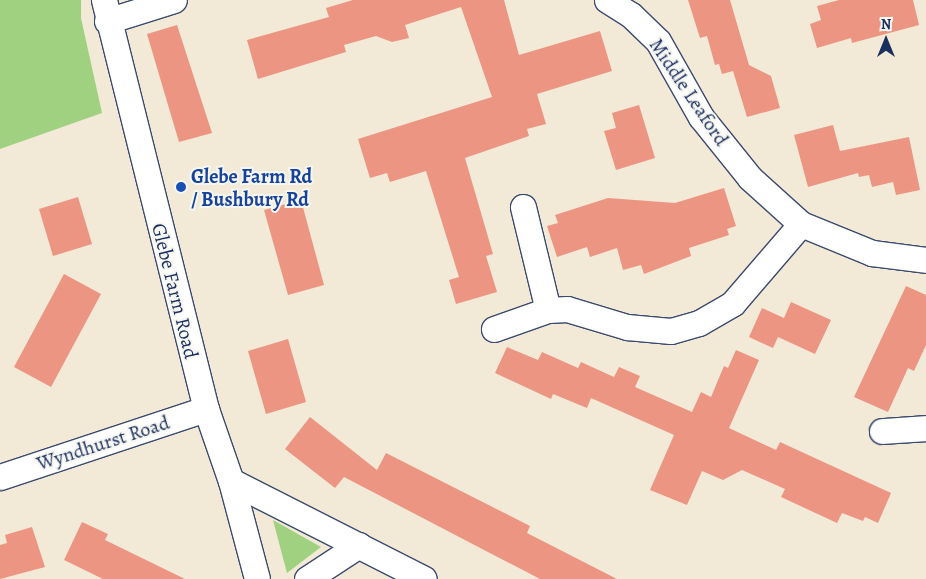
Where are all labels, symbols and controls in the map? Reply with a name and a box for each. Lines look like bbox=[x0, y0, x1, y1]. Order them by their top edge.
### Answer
north arrow bbox=[861, 15, 911, 65]
text: N bbox=[881, 15, 891, 34]
street label: Middle Leaford bbox=[644, 34, 734, 150]
place label: Glebe Farm Rd / Bushbury Rd bbox=[191, 164, 312, 211]
marker: Glebe Farm Rd / Bushbury Rd bbox=[175, 181, 187, 193]
street label: Glebe Farm Road bbox=[147, 221, 203, 361]
street label: Wyndhurst Road bbox=[34, 410, 172, 476]

